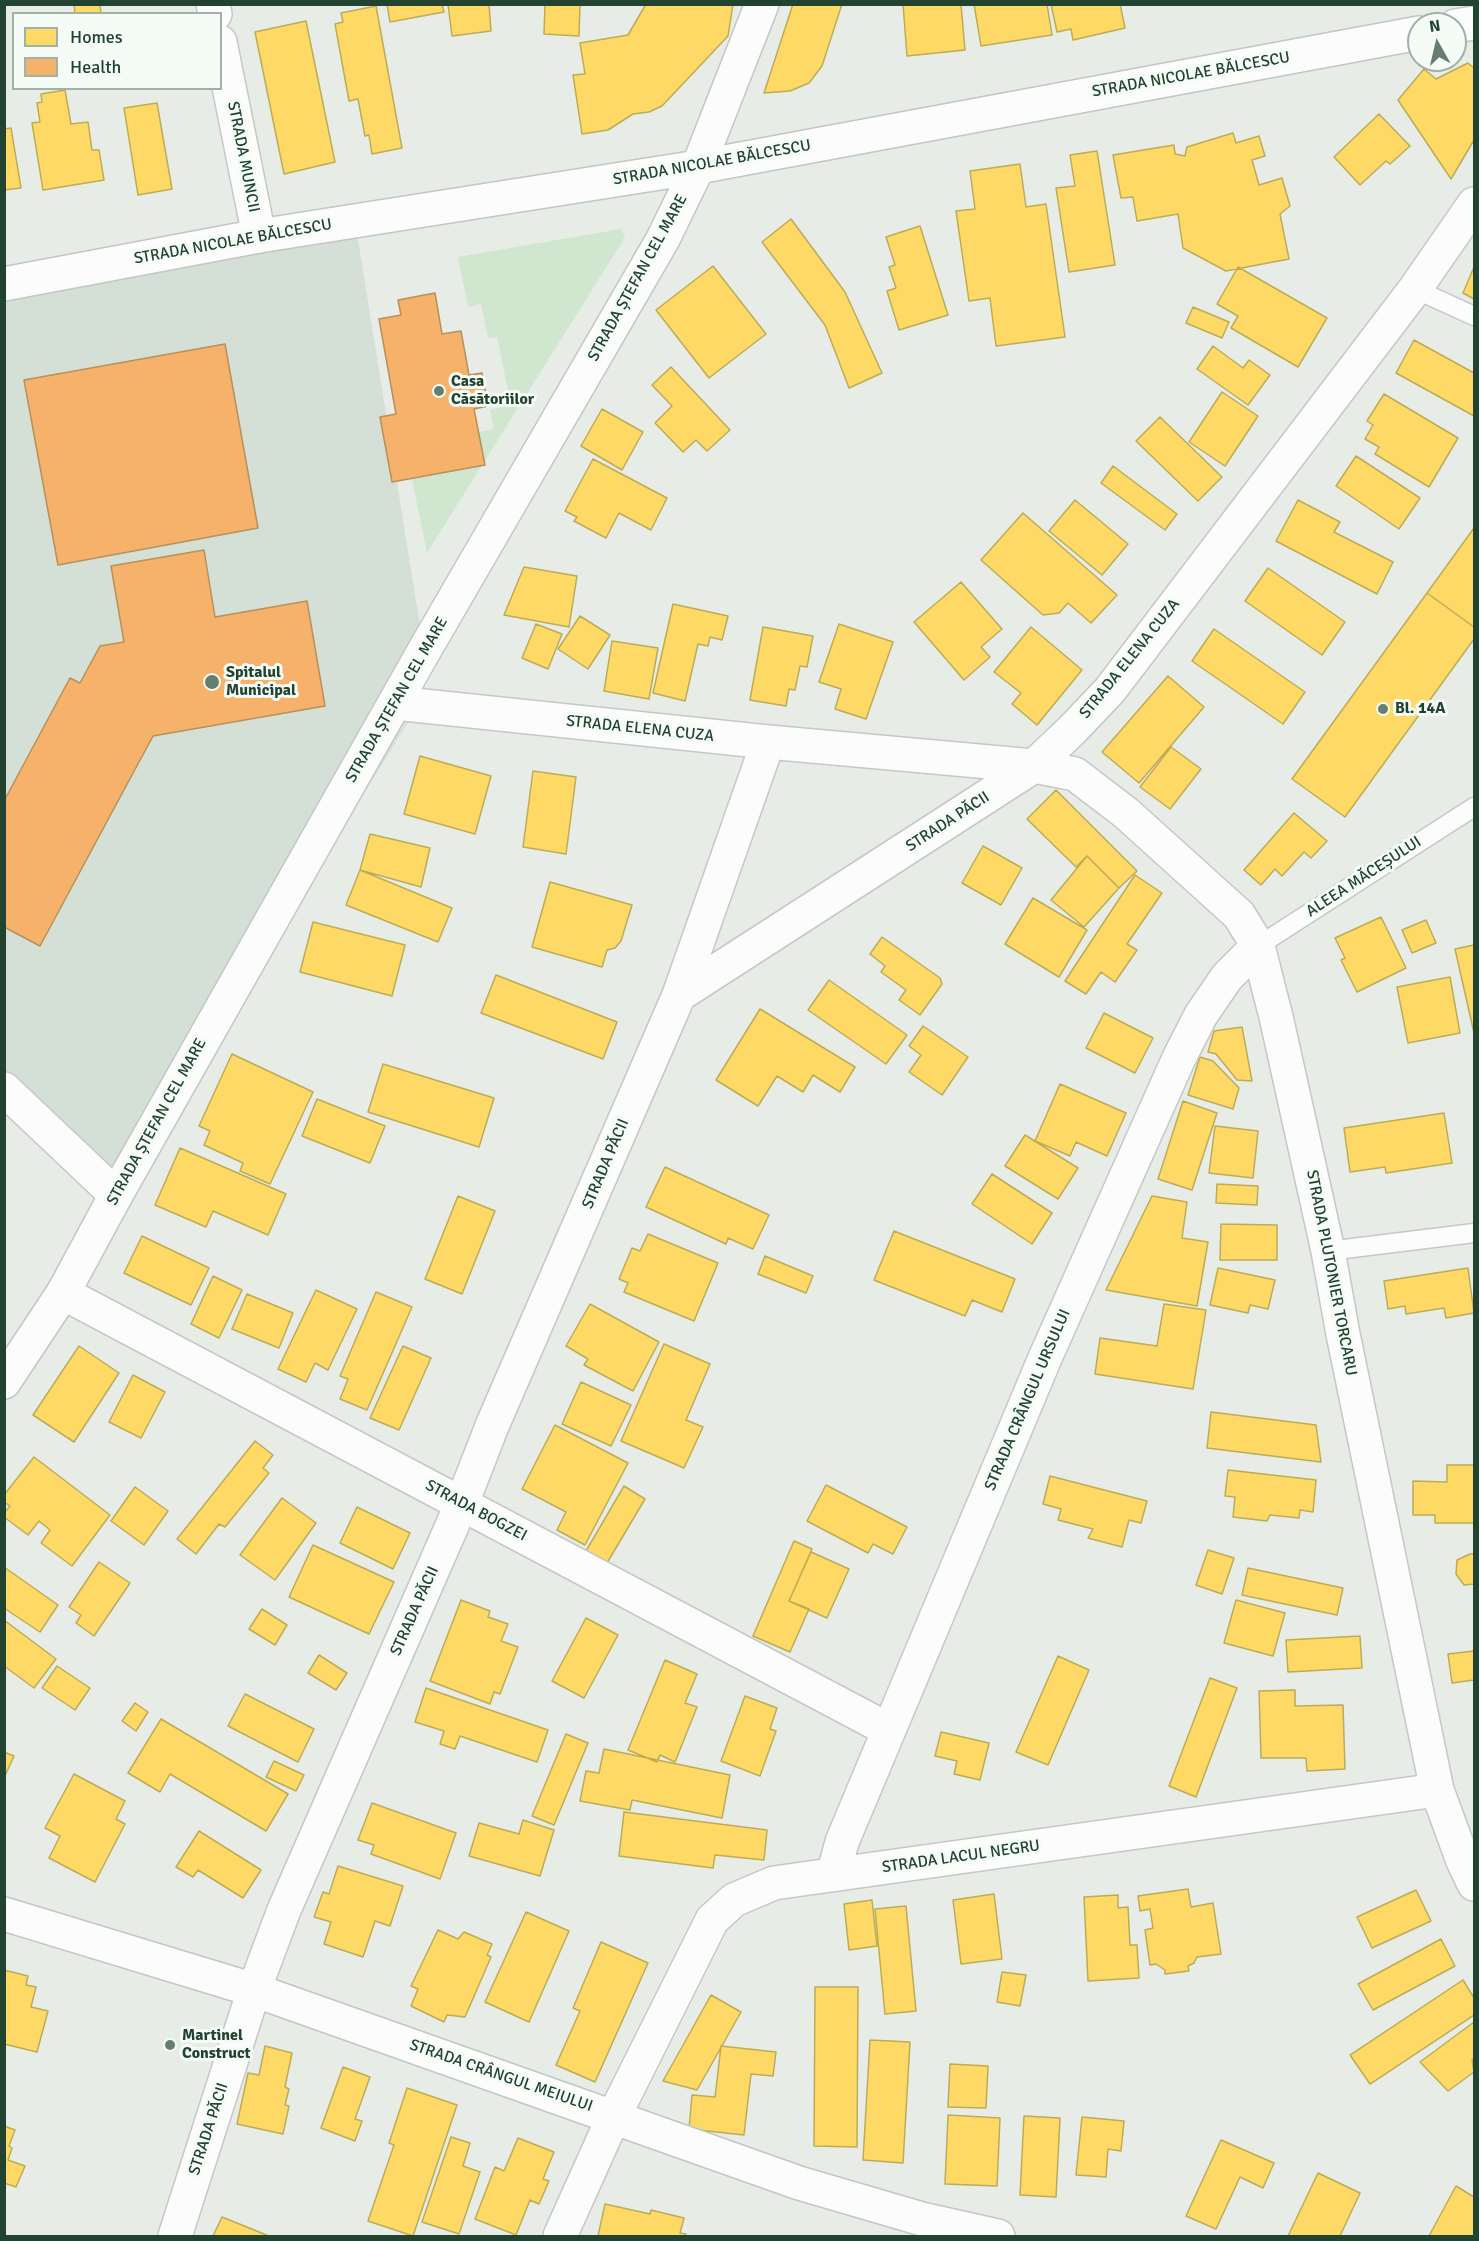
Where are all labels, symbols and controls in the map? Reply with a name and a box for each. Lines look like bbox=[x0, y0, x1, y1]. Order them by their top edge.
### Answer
legend bbox=[12, 12, 222, 90]
north arrow bbox=[1407, 12, 1467, 72]
text: N bbox=[1428, 15, 1442, 37]
text: Homes bbox=[70, 26, 123, 48]
street label: STRADA NICOLAE BĂLCESCU bbox=[1091, 48, 1291, 102]
text: Health bbox=[70, 56, 121, 78]
street label: STRADA MUNCII bbox=[223, 100, 263, 214]
street label: STRADA NICOLAE BĂLCESCU bbox=[612, 136, 812, 190]
street label: STRADA ȘTEFAN CEL MARE bbox=[584, 191, 692, 365]
street label: STRADA NICOLAE BĂLCESCU bbox=[133, 215, 333, 269]
place label: Casa Căsătoriilor bbox=[451, 372, 534, 410]
marker: Casa Căsătoriilor bbox=[432, 384, 446, 398]
street label: STRADA ELENA CUZA bbox=[1076, 595, 1184, 723]
street label: STRADA ȘTEFAN CEL MARE bbox=[342, 614, 452, 786]
place label: Spitalul Municipal bbox=[226, 663, 296, 701]
marker: Spitalul Municipal bbox=[203, 673, 221, 691]
place label: Bl. 14A bbox=[1395, 699, 1445, 719]
marker: Bl. 14A bbox=[1376, 702, 1390, 716]
street label: STRADA ELENA CUZA bbox=[565, 712, 715, 746]
street label: STRADA PĂCII bbox=[903, 788, 993, 856]
street label: ALEEA MĂCEȘULUI bbox=[1303, 833, 1425, 921]
street label: STRADA ȘTEFAN CEL MARE bbox=[103, 1035, 211, 1209]
street label: STRADA PĂCII bbox=[578, 1116, 634, 1212]
street label: STRADA PLUTONIER TORCARU bbox=[1302, 1168, 1360, 1378]
street label: STRADA CRÂNGUL URSULUI bbox=[981, 1306, 1075, 1494]
street label: STRADA BOGZEI bbox=[422, 1476, 530, 1546]
street label: STRADA PĂCII bbox=[387, 1563, 443, 1659]
street label: STRADA LACUL NEGRU bbox=[881, 1836, 1041, 1878]
place label: Martinel Construct bbox=[182, 2026, 251, 2064]
street label: STRADA CRÂNGUL MEIULUI bbox=[407, 2036, 595, 2116]
marker: Martinel Construct bbox=[163, 2038, 177, 2052]
street label: STRADA PĂCII bbox=[185, 2080, 233, 2178]

